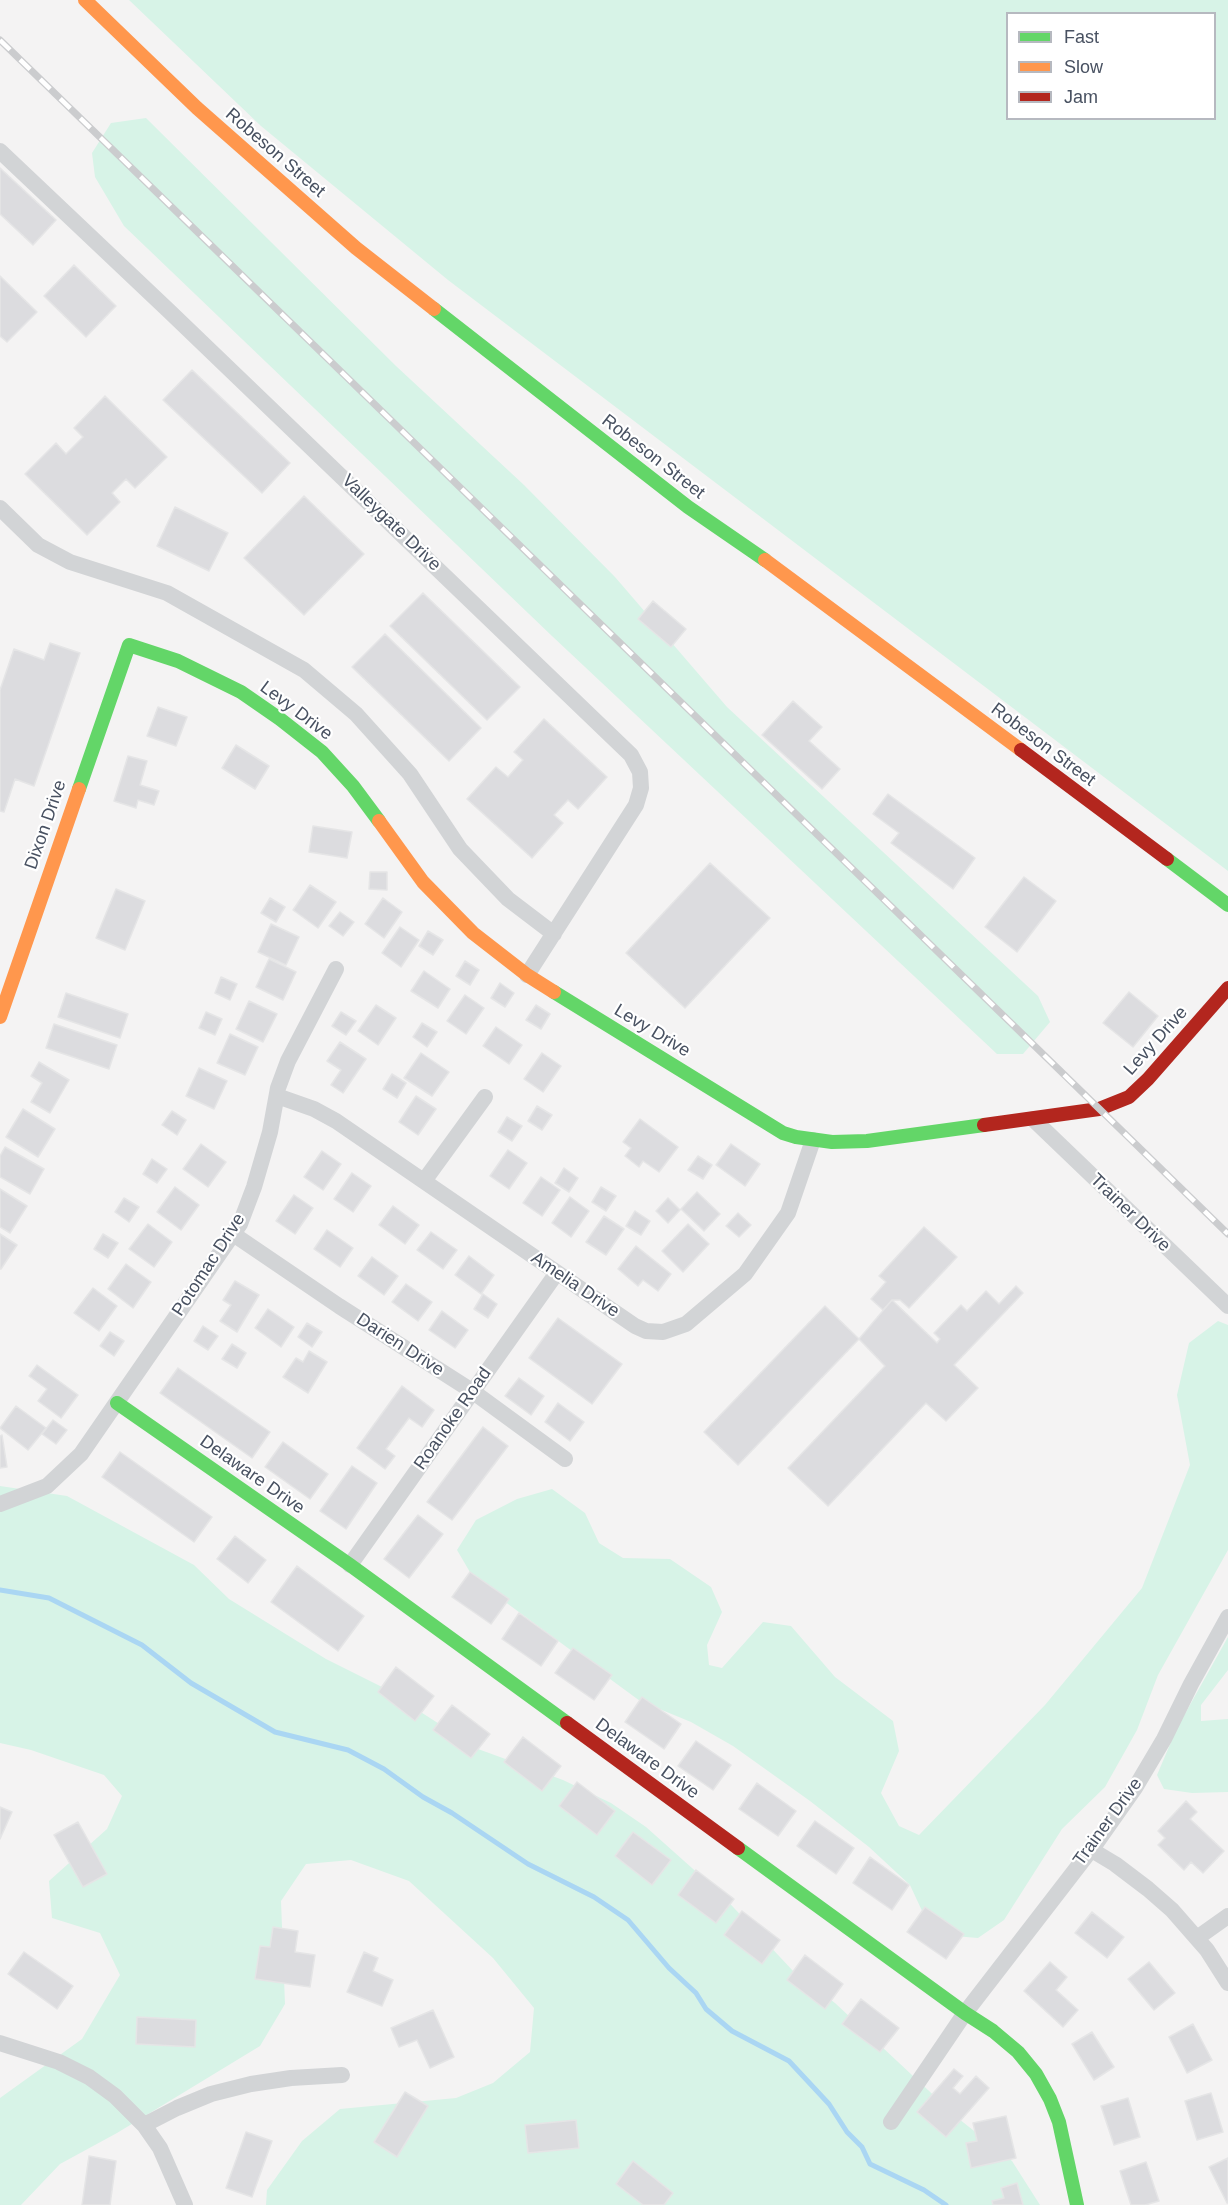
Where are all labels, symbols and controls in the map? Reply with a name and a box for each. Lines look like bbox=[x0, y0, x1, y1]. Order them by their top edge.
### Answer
legend bbox=[1006, 12, 1216, 120]
text: Fast bbox=[1064, 27, 1099, 47]
text: Slow bbox=[1064, 57, 1103, 77]
text: Jam bbox=[1064, 87, 1098, 107]
street label: Robeson Street bbox=[221, 104, 329, 202]
street label: Robeson Street bbox=[597, 410, 709, 504]
street label: Valleygate Drive bbox=[337, 470, 445, 576]
street label: Levy Drive bbox=[256, 677, 336, 745]
street label: Robeson Street bbox=[987, 699, 1099, 791]
street label: Dixon Drive bbox=[21, 778, 71, 872]
street label: Levy Drive bbox=[610, 1000, 694, 1062]
street label: Levy Drive bbox=[1120, 1002, 1192, 1080]
street label: Trainer Drive bbox=[1085, 1169, 1175, 1257]
street label: Potomac Drive bbox=[168, 1210, 250, 1320]
street label: Amelia Drive bbox=[527, 1248, 623, 1322]
street label: Darien Drive bbox=[352, 1309, 448, 1381]
street label: Roanoke Road bbox=[410, 1364, 496, 1474]
street label: Delaware Drive bbox=[195, 1431, 309, 1519]
street label: Delaware Drive bbox=[591, 1714, 703, 1804]
street label: Trainer Drive bbox=[1069, 1774, 1147, 1870]

